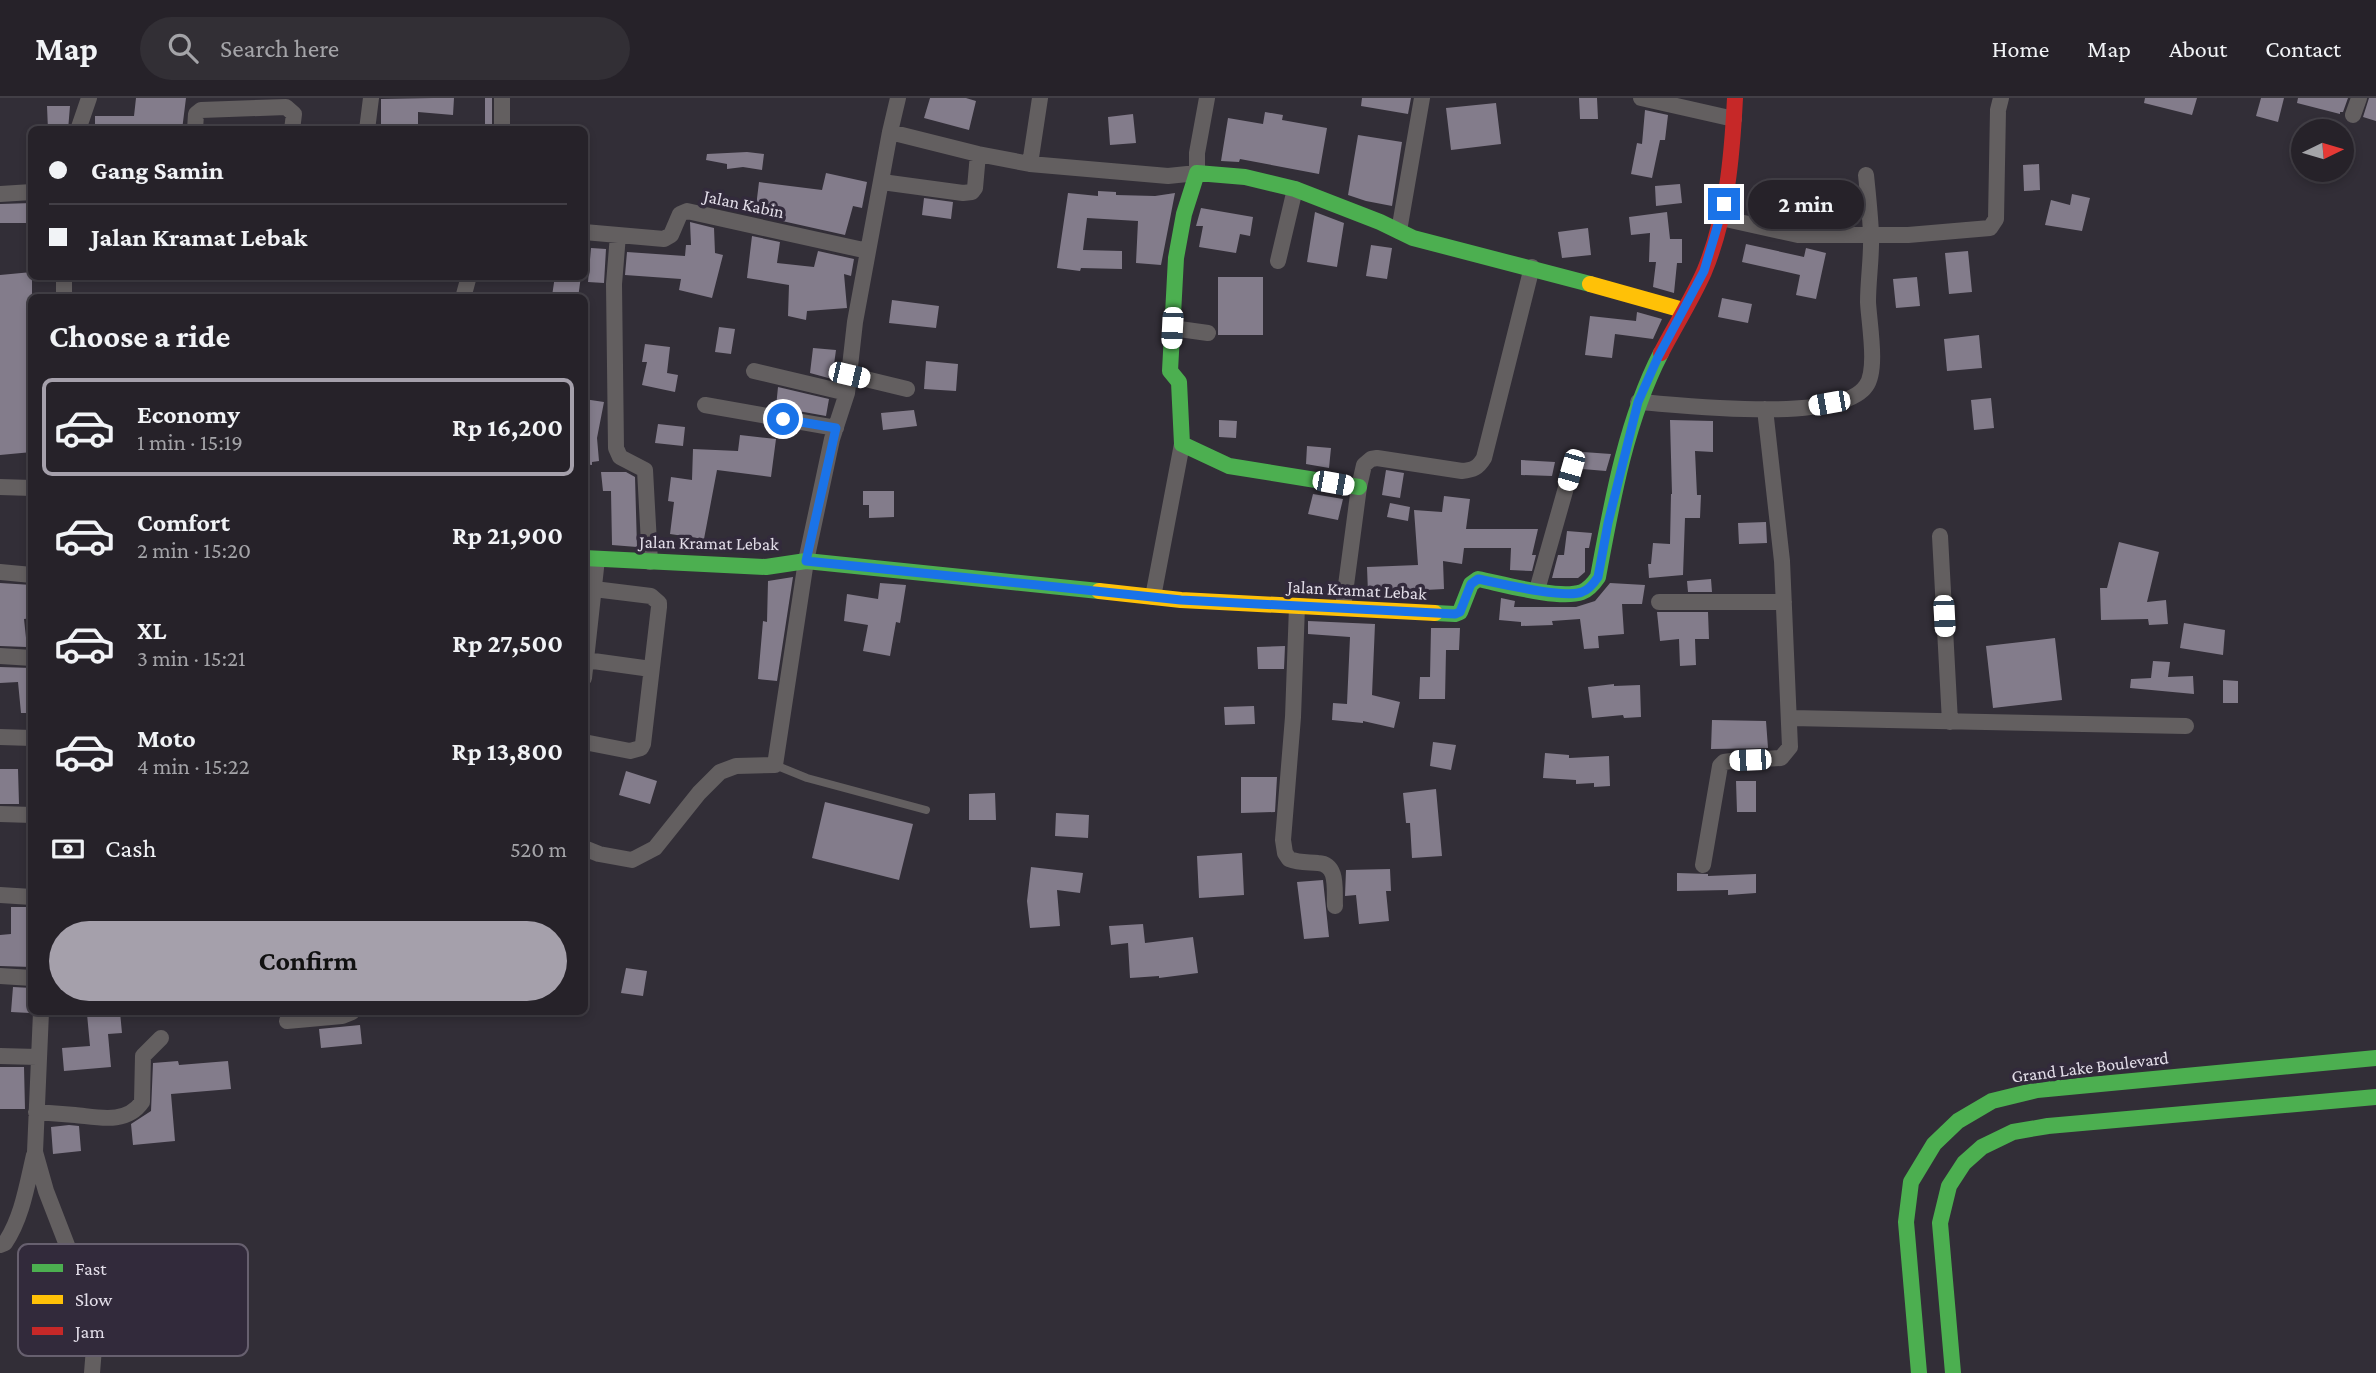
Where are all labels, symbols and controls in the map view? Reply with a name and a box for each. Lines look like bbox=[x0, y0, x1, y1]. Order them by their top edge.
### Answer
search box bbox=[140, 17, 630, 80]
icon: search bbox=[164, 29, 202, 67]
text: Map bbox=[35, 30, 98, 67]
text: Search here bbox=[220, 34, 339, 63]
text: Home bbox=[1992, 35, 2049, 62]
text: Map bbox=[2087, 35, 2131, 62]
text: About bbox=[2169, 35, 2227, 62]
text: Contact bbox=[2265, 35, 2341, 62]
north arrow bbox=[2291, 119, 2354, 182]
map controls bbox=[2291, 119, 2354, 182]
text: Gang Samin bbox=[91, 156, 224, 185]
callout: 2 min bbox=[1748, 180, 1864, 228]
street label: Jalan Kabin bbox=[700, 185, 786, 222]
route end bbox=[1708, 188, 1740, 220]
text: 2 min bbox=[1778, 191, 1834, 217]
text: Jalan Kramat Lebak bbox=[91, 223, 307, 252]
car bbox=[1161, 306, 1184, 350]
text: Choose a ride bbox=[49, 318, 230, 354]
car bbox=[827, 360, 872, 390]
car bbox=[1807, 389, 1852, 417]
icon: car bbox=[53, 396, 116, 459]
text: Economy bbox=[137, 400, 240, 429]
route start bbox=[767, 403, 799, 435]
text: Rp 16,200 bbox=[452, 413, 563, 442]
text: 1 min · 15:19 bbox=[137, 429, 243, 455]
car bbox=[1556, 447, 1587, 493]
car bbox=[1311, 469, 1356, 497]
icon: car bbox=[53, 504, 116, 567]
text: Comfort bbox=[137, 508, 230, 537]
text: Rp 21,900 bbox=[452, 521, 563, 550]
street label: Jalan Kramat Lebak bbox=[637, 532, 779, 554]
text: 2 min · 15:20 bbox=[137, 537, 251, 563]
street label: Jalan Kramat Lebak bbox=[1285, 576, 1428, 604]
car bbox=[1933, 594, 1956, 638]
icon: car bbox=[53, 612, 116, 675]
text: XL bbox=[137, 616, 166, 645]
text: Rp 27,500 bbox=[452, 629, 563, 658]
text: 3 min · 15:21 bbox=[137, 645, 246, 671]
icon: car bbox=[53, 720, 116, 783]
text: Moto bbox=[137, 724, 196, 753]
text: Rp 13,800 bbox=[452, 737, 563, 766]
car bbox=[1729, 749, 1772, 771]
text: 4 min · 15:22 bbox=[137, 753, 250, 779]
icon: cash bbox=[49, 830, 87, 868]
text: Cash bbox=[105, 834, 156, 863]
text: 520 m bbox=[510, 836, 567, 862]
button: Confirm bbox=[49, 921, 567, 1001]
street label: Grand Lake Boulevard bbox=[2010, 1047, 2170, 1087]
legend bbox=[18, 1244, 248, 1356]
text: Fast bbox=[75, 1258, 107, 1279]
text: Slow bbox=[75, 1289, 112, 1310]
text: Jam bbox=[73, 1321, 105, 1342]

